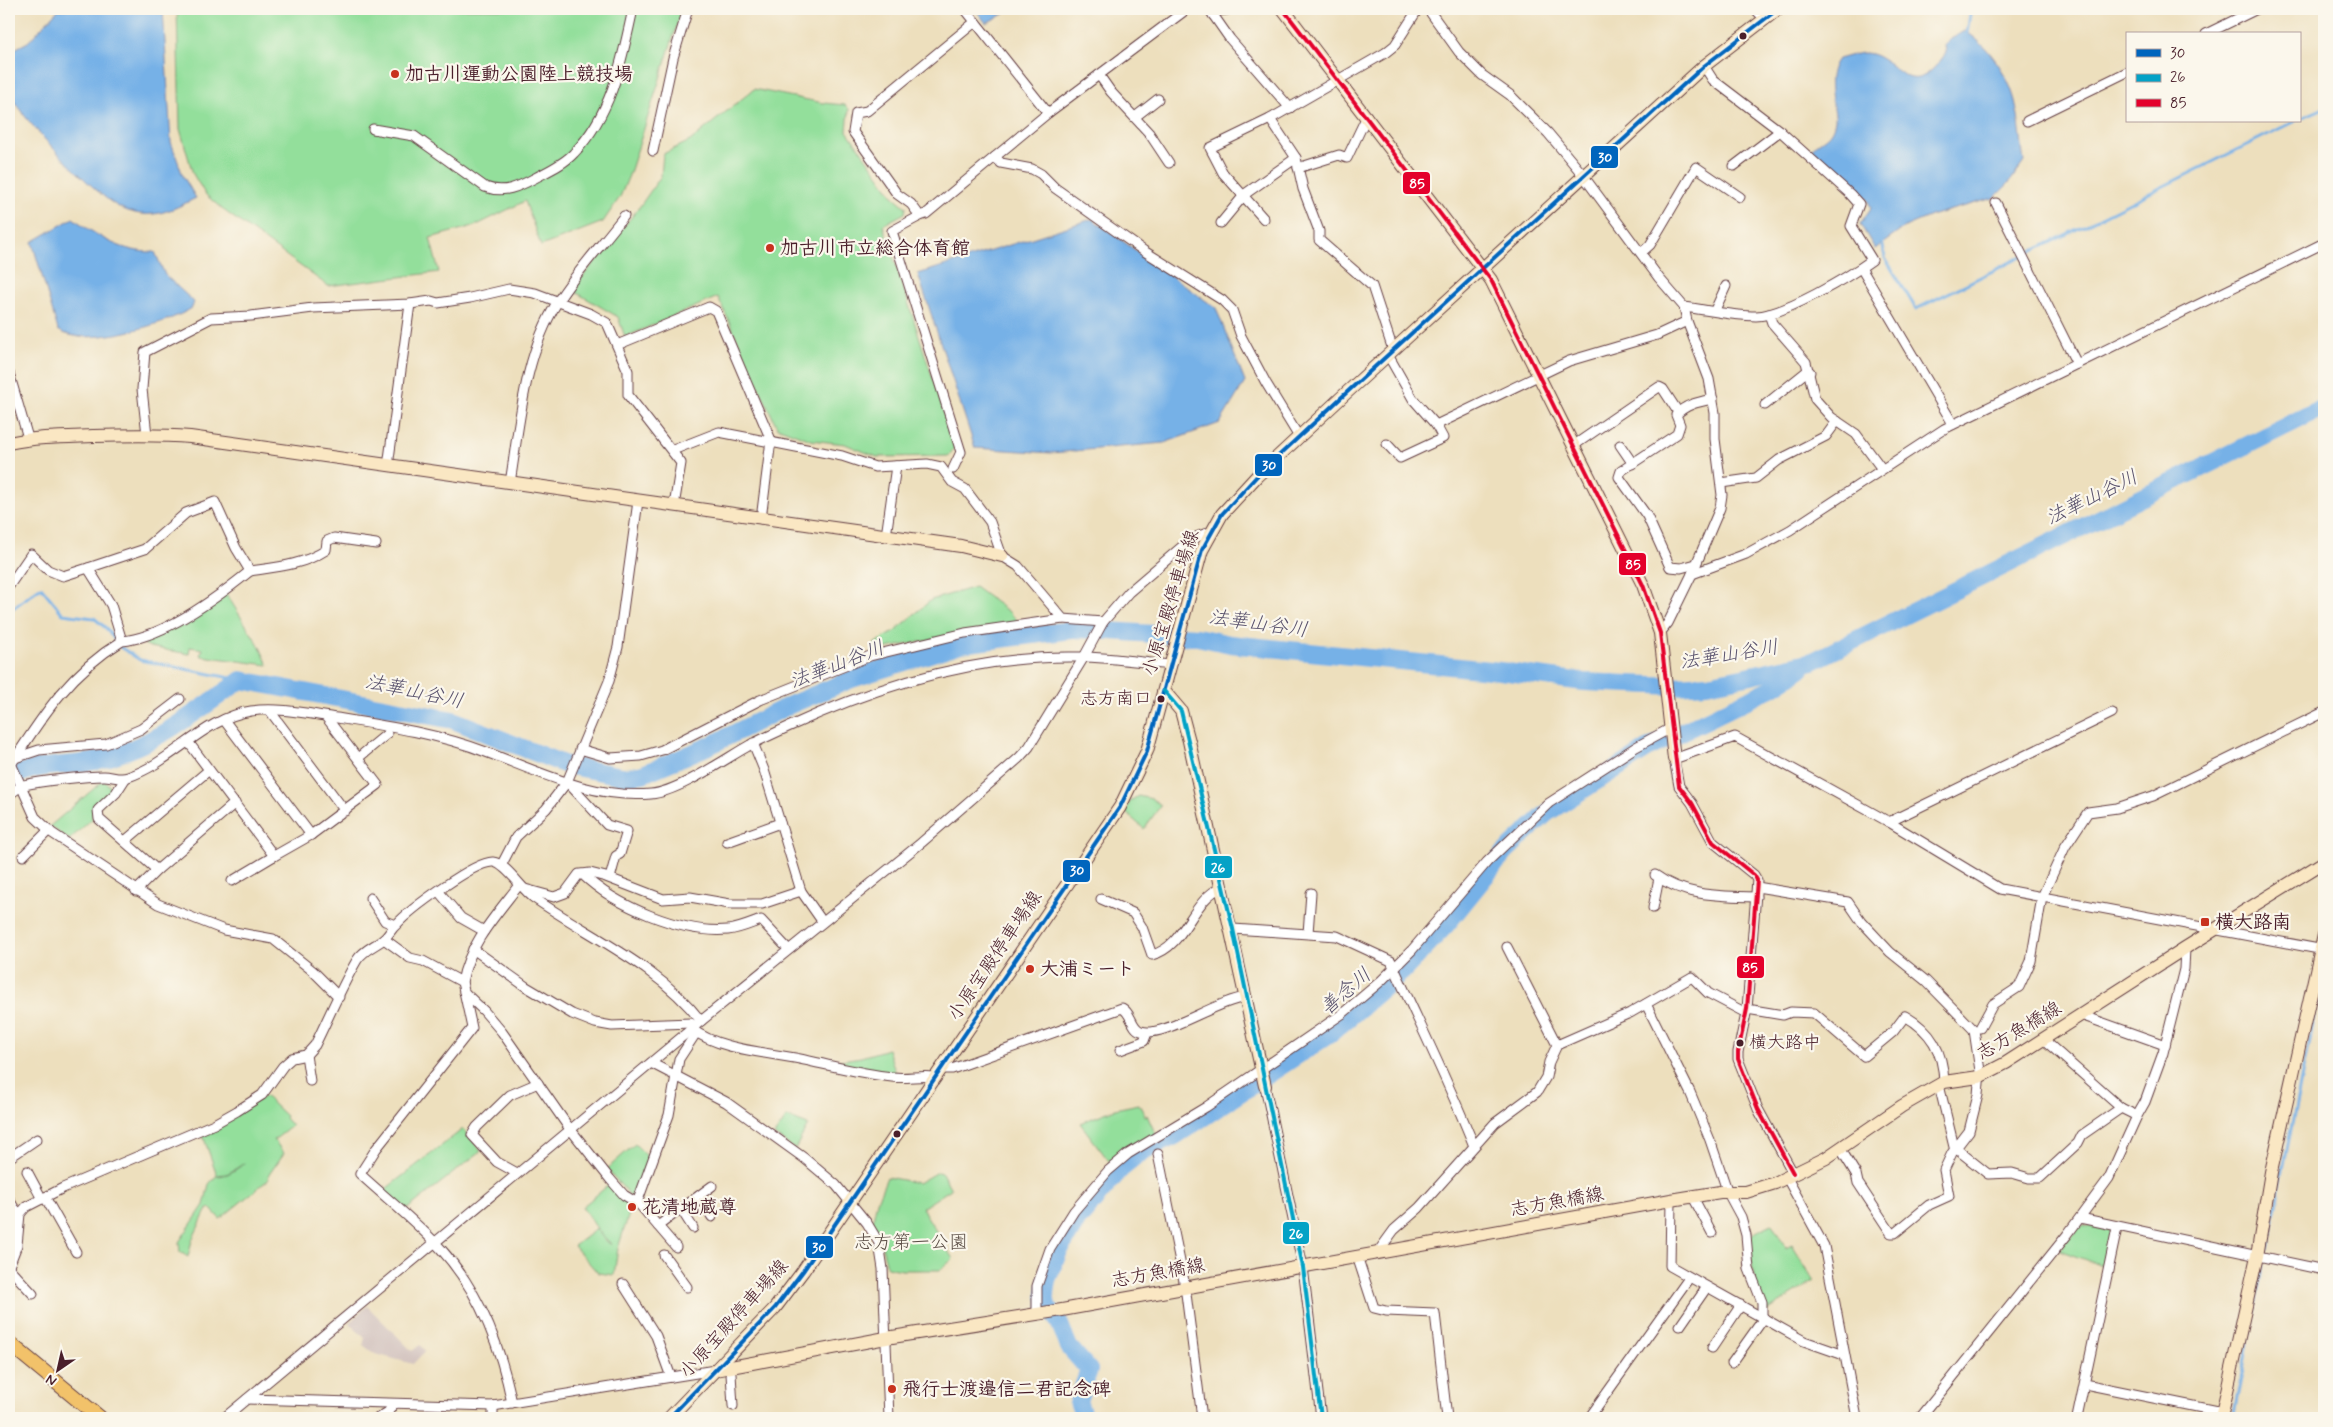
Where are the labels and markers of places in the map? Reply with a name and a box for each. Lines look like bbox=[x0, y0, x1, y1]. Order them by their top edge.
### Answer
unlabelled marker bbox=[1738, 31, 1748, 41]
place label: 加古川運動公園陸上競技場 bbox=[405, 62, 633, 87]
marker: 加古川運動公園陸上競技場 bbox=[389, 68, 401, 80]
place label: 加古川市立総合体育館 bbox=[780, 236, 970, 261]
marker: 加古川市立総合体育館 bbox=[764, 242, 776, 254]
place label: 志方南口 bbox=[1080, 687, 1152, 711]
marker: 志方南口 bbox=[1156, 694, 1166, 704]
place label: 横大路南 bbox=[2215, 910, 2291, 935]
marker: 横大路南 bbox=[2199, 916, 2211, 928]
place label: 大浦ミート bbox=[1040, 957, 1135, 982]
marker: 大浦ミート bbox=[1024, 963, 1036, 975]
place label: 横大路中 bbox=[1749, 1031, 1821, 1055]
marker: 横大路中 bbox=[1735, 1038, 1745, 1048]
unlabelled marker bbox=[892, 1129, 902, 1139]
place label: 花清地蔵尊 bbox=[642, 1195, 737, 1220]
marker: 花清地蔵尊 bbox=[626, 1201, 638, 1213]
place label: 飛行士渡邉信二君記念碑 bbox=[902, 1377, 1111, 1402]
marker: 飛行士渡邉信二君記念碑 bbox=[886, 1383, 898, 1395]

